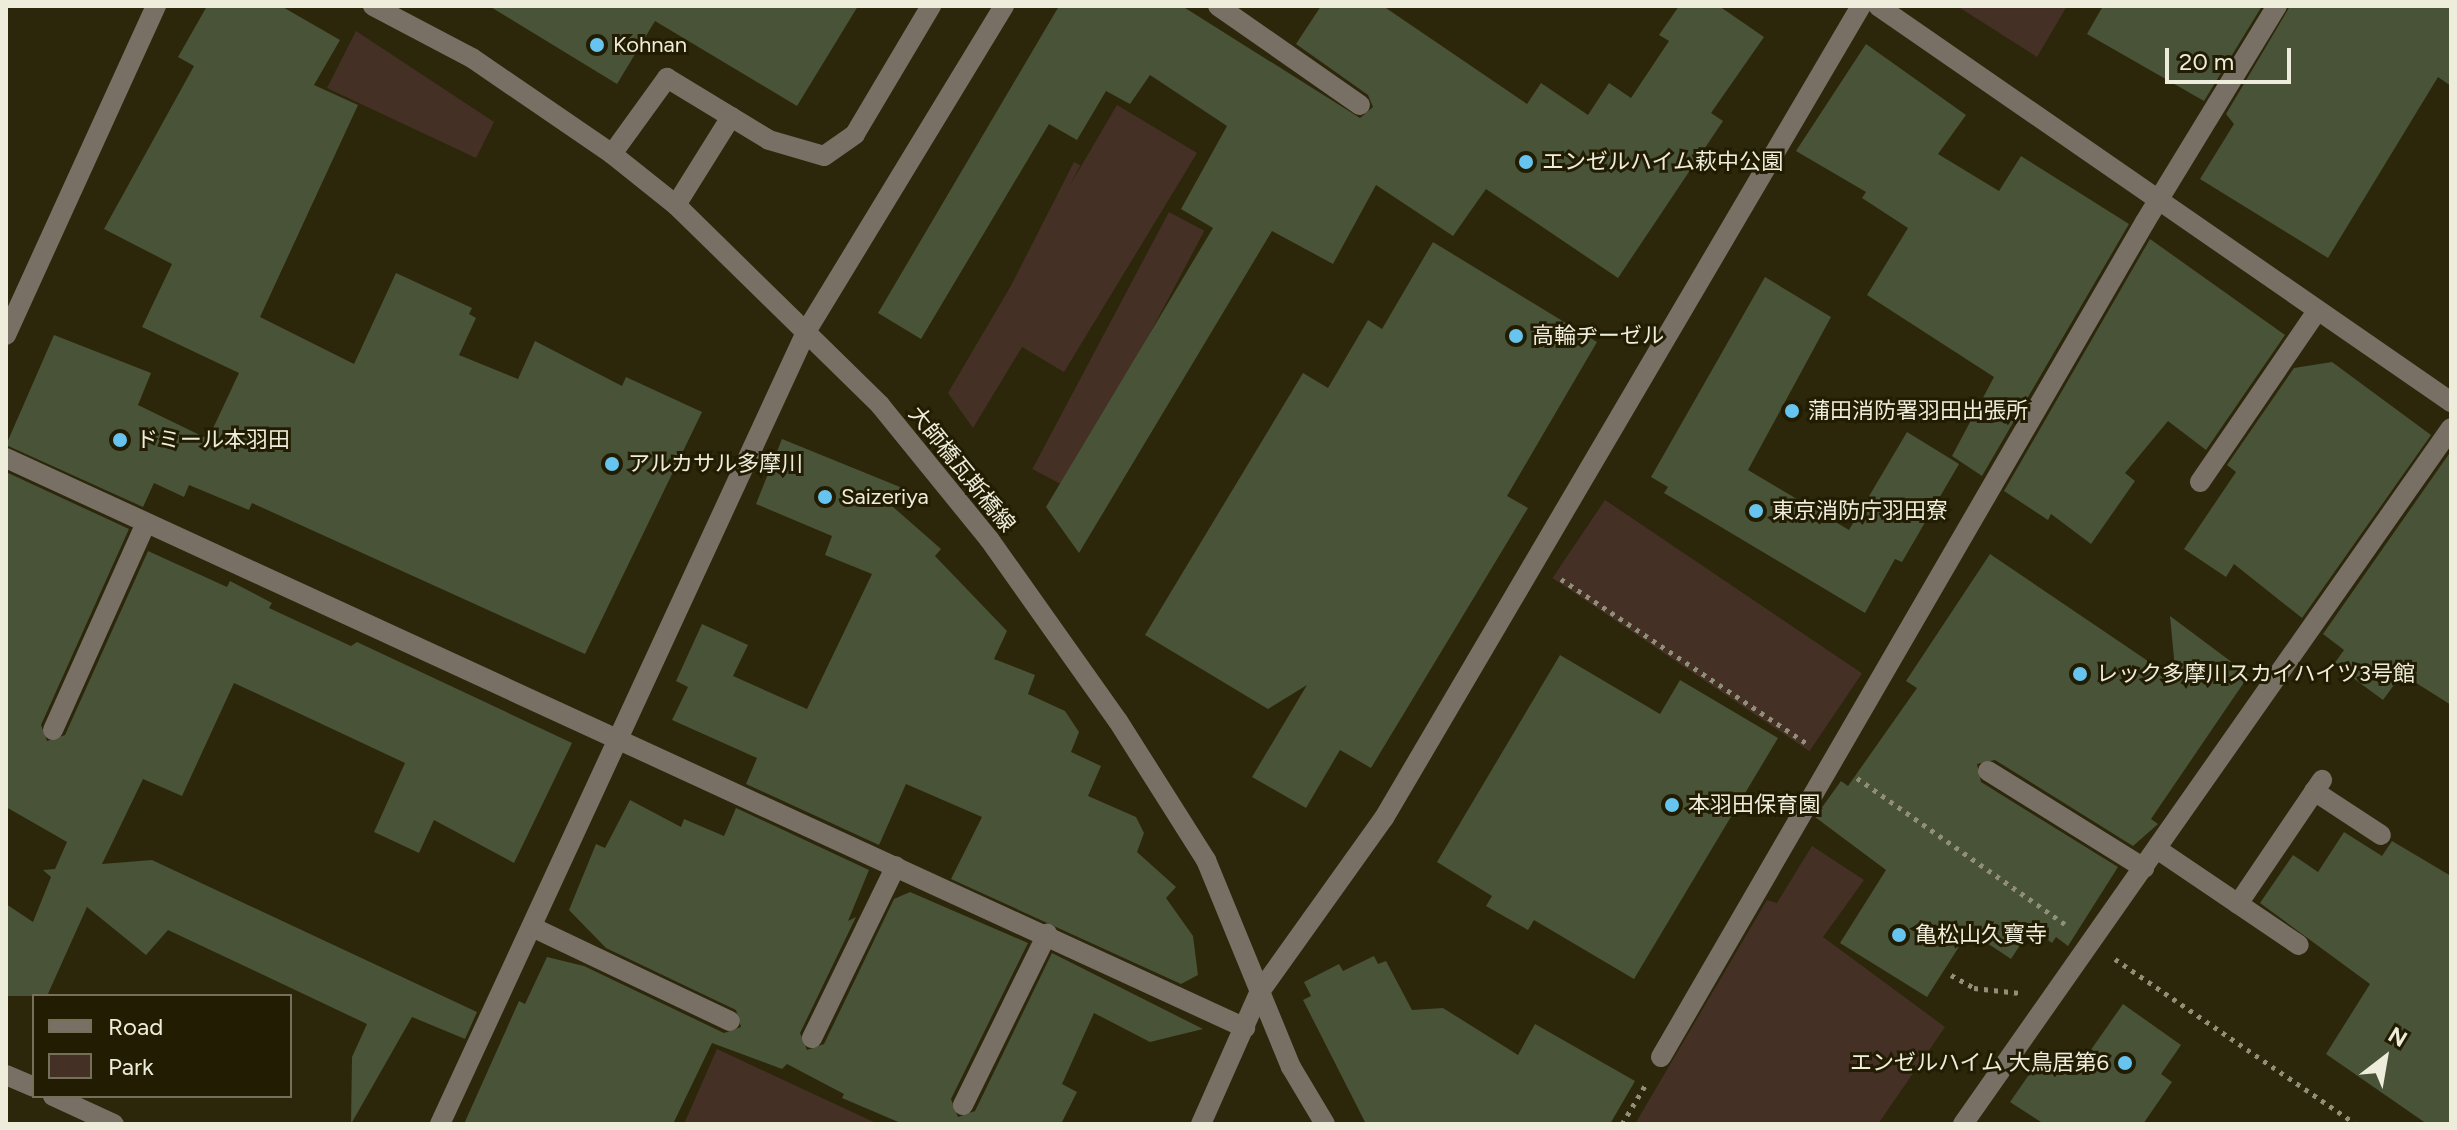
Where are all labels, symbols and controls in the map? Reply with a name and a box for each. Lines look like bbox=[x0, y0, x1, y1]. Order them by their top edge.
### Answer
place label: Kohnan bbox=[613, 32, 687, 58]
scale bar bbox=[2169, 32, 2295, 82]
marker: Kohnan bbox=[588, 36, 606, 54]
text: 20 m bbox=[2179, 47, 2234, 76]
place label: エンゼルハイム萩中公園 bbox=[1542, 149, 1784, 175]
marker: エンゼルハイム萩中公園 bbox=[1517, 153, 1535, 171]
place label: 高輪ヂーゼル bbox=[1532, 323, 1664, 349]
marker: 高輪ヂーゼル bbox=[1507, 327, 1525, 345]
place label: 蒲田消防署羽田出張所 bbox=[1808, 398, 2028, 424]
street label: 大師橋瓦斯橋線 bbox=[903, 401, 1021, 537]
marker: 蒲田消防署羽田出張所 bbox=[1783, 402, 1801, 420]
place label: ドミール本羽田 bbox=[136, 427, 290, 453]
marker: ドミール本羽田 bbox=[111, 431, 129, 449]
place label: アルカサル多摩川 bbox=[628, 451, 804, 477]
marker: アルカサル多摩川 bbox=[603, 455, 621, 473]
place label: Saizeriya bbox=[841, 484, 929, 510]
marker: Saizeriya bbox=[816, 488, 834, 506]
place label: 東京消防庁羽田寮 bbox=[1772, 498, 1948, 524]
marker: 東京消防庁羽田寮 bbox=[1747, 502, 1765, 520]
place label: レック多摩川スカイハイツ3号館 bbox=[2096, 661, 2416, 687]
marker: レック多摩川スカイハイツ3号館 bbox=[2071, 665, 2089, 683]
place label: 本羽田保育園 bbox=[1688, 792, 1820, 818]
marker: 本羽田保育園 bbox=[1663, 796, 1681, 814]
place label: 亀松山久寶寺 bbox=[1915, 922, 2047, 948]
marker: 亀松山久寶寺 bbox=[1890, 926, 1908, 944]
legend bbox=[32, 994, 292, 1098]
text: Road bbox=[108, 1012, 163, 1041]
north arrow bbox=[2345, 1018, 2425, 1098]
text: N bbox=[2383, 1021, 2412, 1053]
place label: エンゼルハイム 大鳥居第6 bbox=[1849, 1050, 2109, 1076]
text: Park bbox=[108, 1052, 154, 1081]
marker: エンゼルハイム 大鳥居第6 bbox=[2116, 1054, 2134, 1072]

